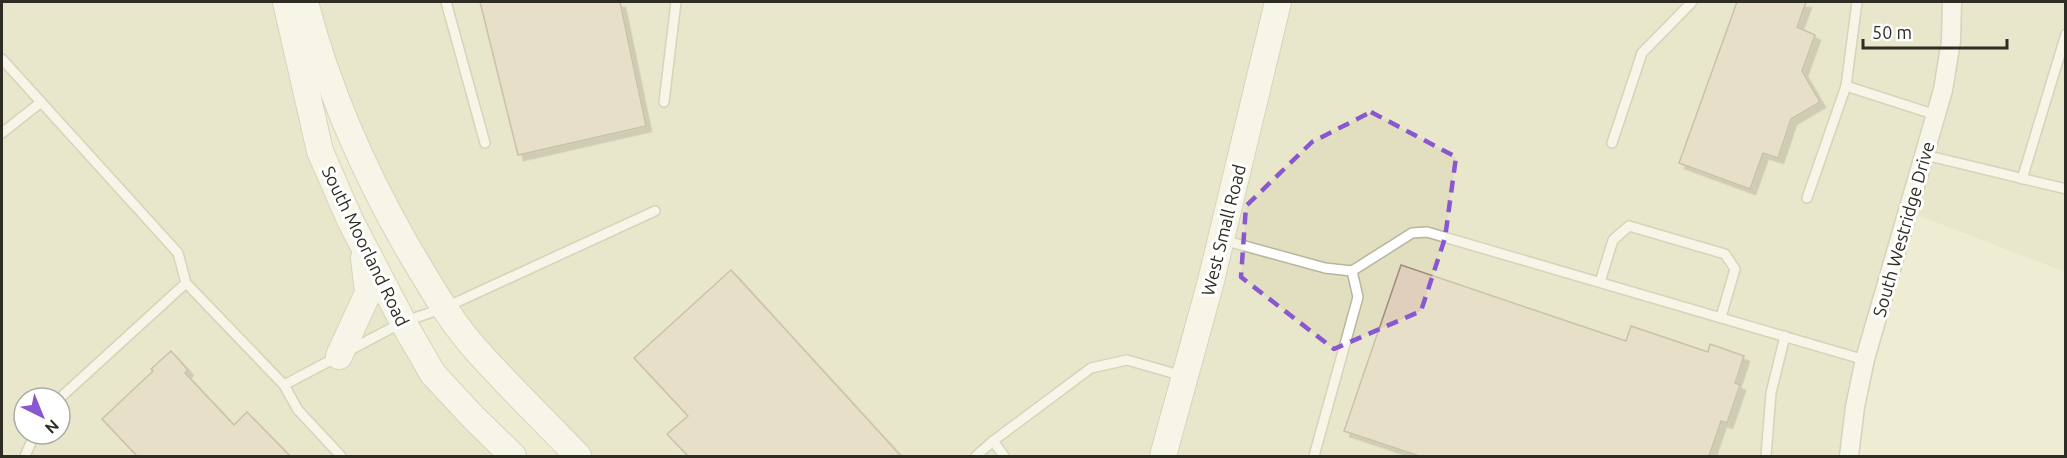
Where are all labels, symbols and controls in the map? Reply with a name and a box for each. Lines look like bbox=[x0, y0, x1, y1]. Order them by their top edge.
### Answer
scale bar bbox=[1863, 12, 2007, 50]
text: 50 m bbox=[1872, 22, 1912, 42]
street label: South Westridge Drive bbox=[1868, 139, 1938, 319]
street label: West Small Road bbox=[1197, 162, 1249, 298]
street label: South Moorland Road bbox=[319, 163, 413, 329]
north arrow bbox=[12, 386, 72, 446]
text: N bbox=[42, 416, 63, 438]

